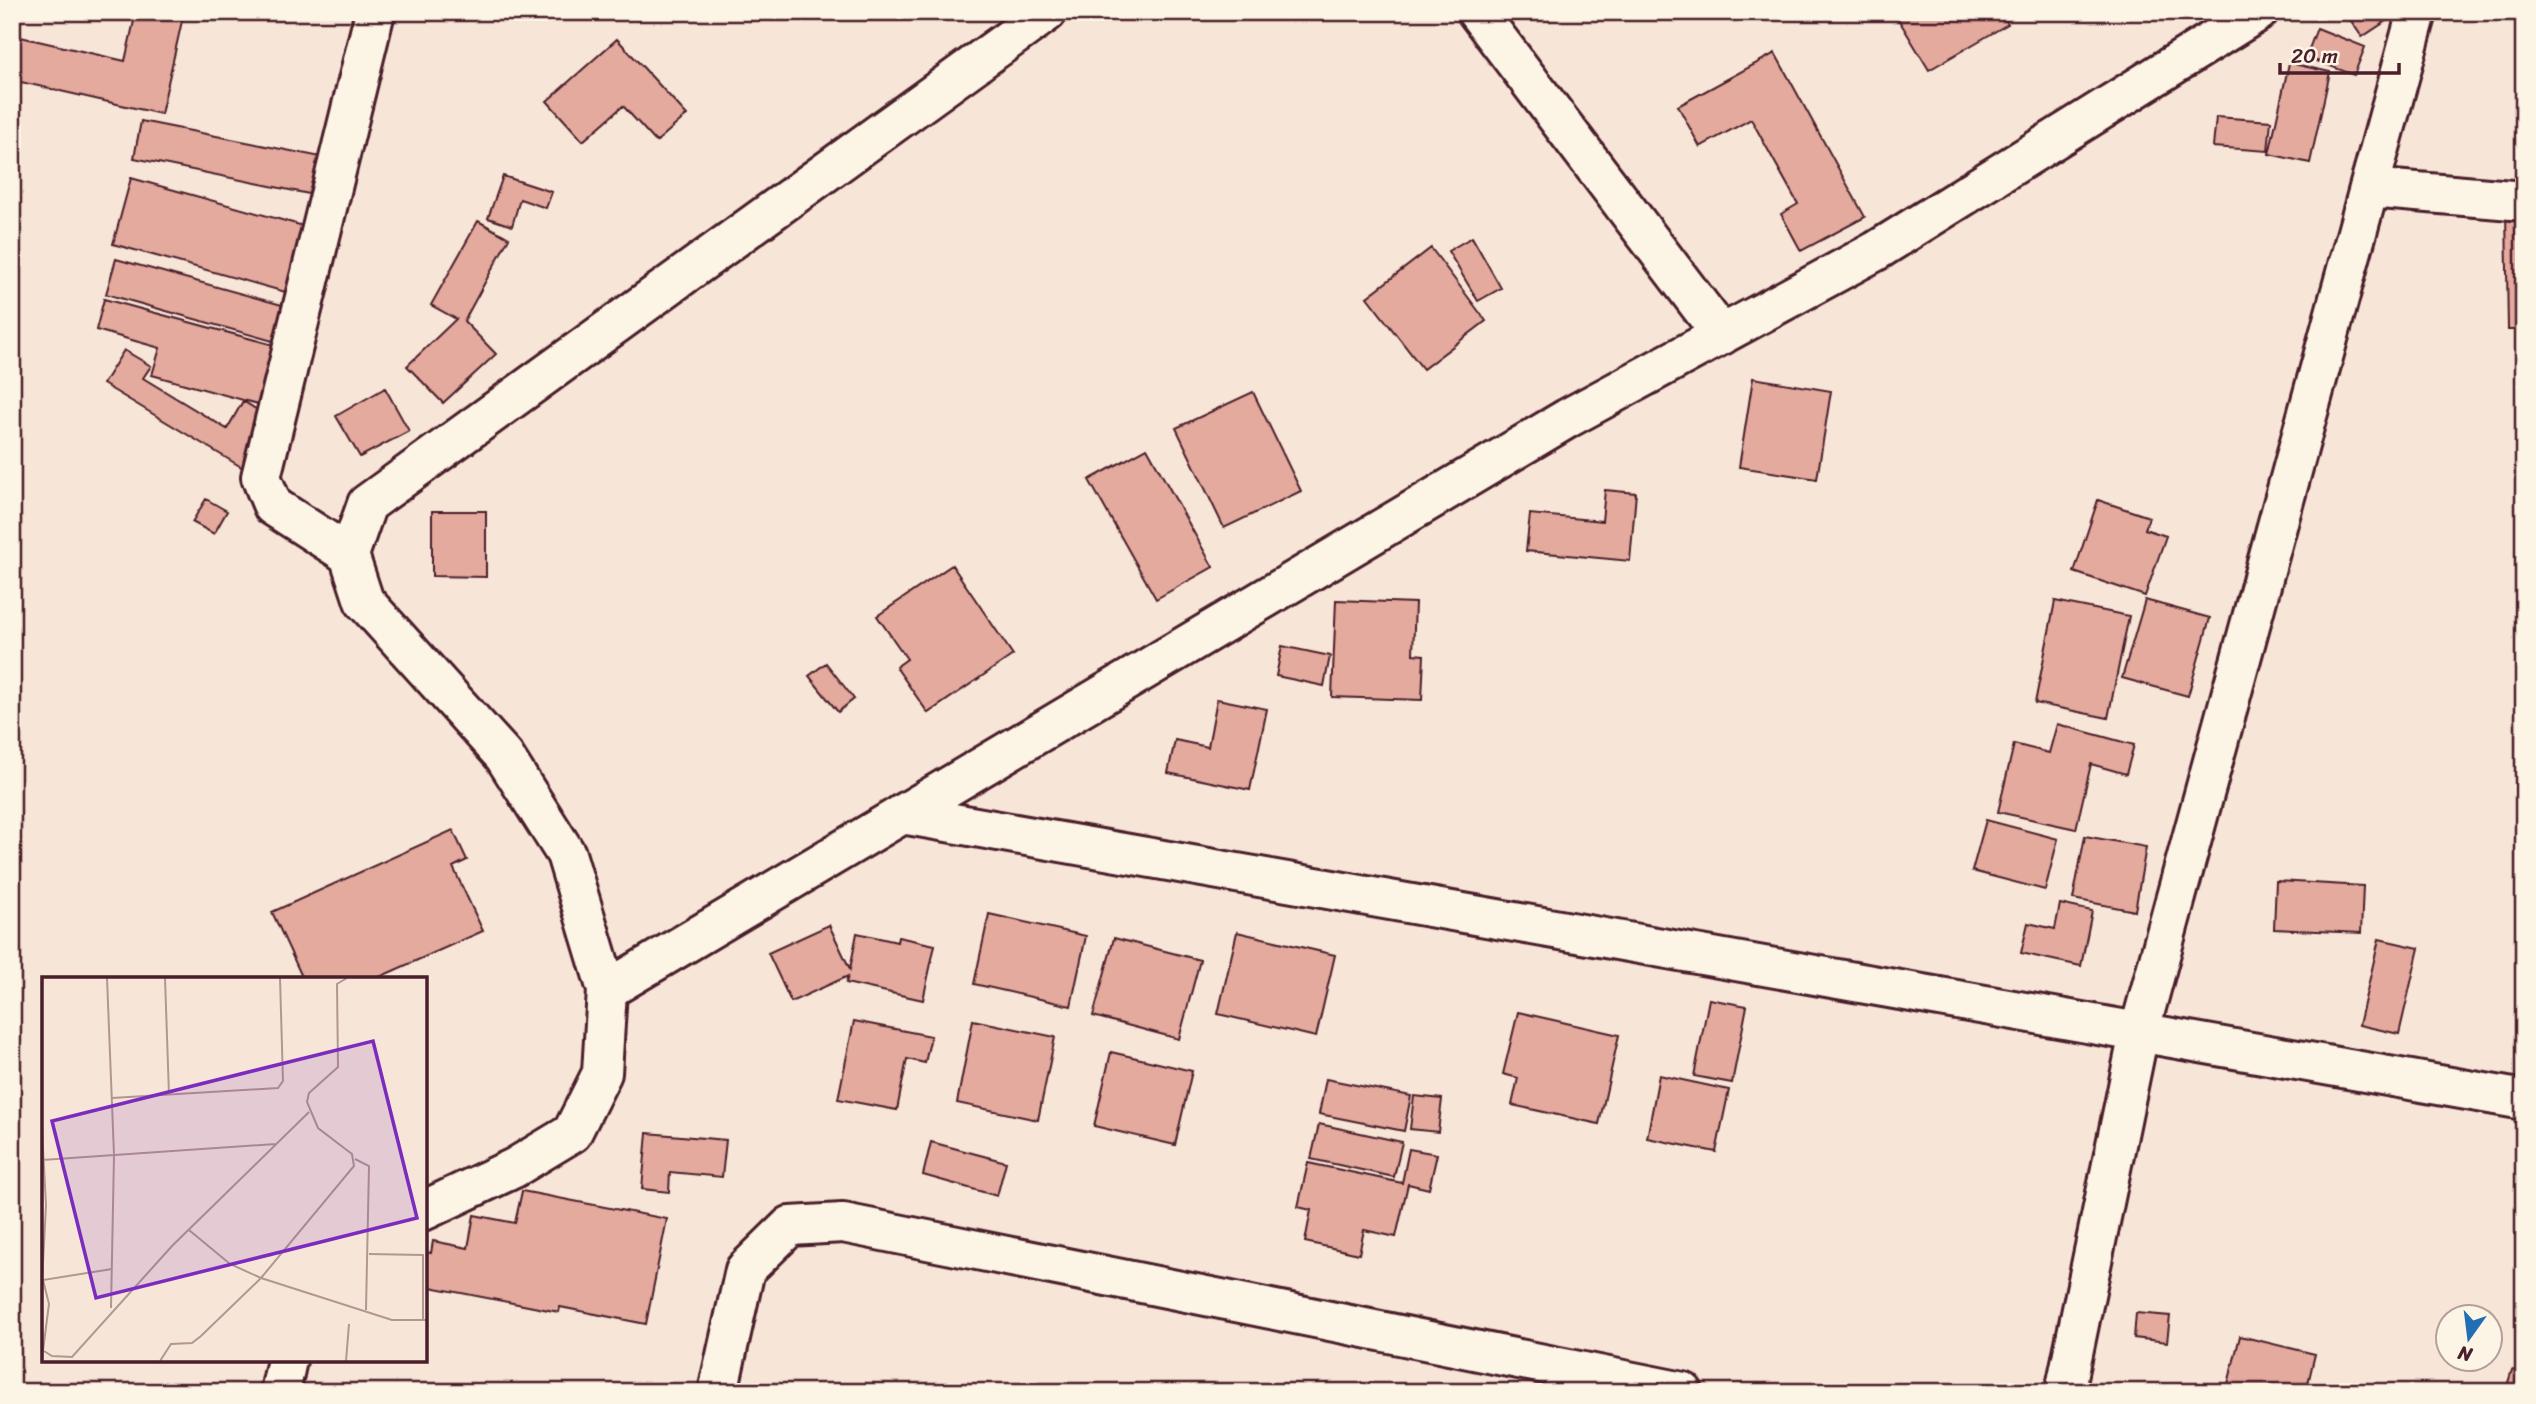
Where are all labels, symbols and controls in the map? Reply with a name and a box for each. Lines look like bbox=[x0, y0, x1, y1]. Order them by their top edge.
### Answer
scale bar bbox=[2280, 32, 2400, 76]
text: 20 m bbox=[2291, 37, 2338, 75]
inset map bbox=[42, 977, 427, 1362]
north arrow bbox=[2434, 1302, 2504, 1372]
text: N bbox=[2454, 1336, 2476, 1372]

